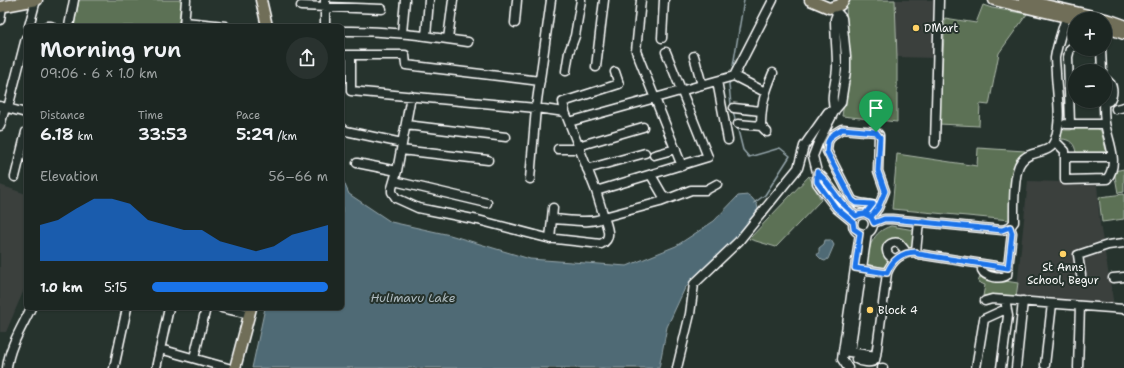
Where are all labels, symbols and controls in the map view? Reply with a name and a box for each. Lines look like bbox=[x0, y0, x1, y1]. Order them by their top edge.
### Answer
map controls bbox=[1068, 12, 1112, 108]
button: + bbox=[1068, 12, 1112, 56]
place label: DMart bbox=[924, 21, 958, 36]
marker: DMart bbox=[911, 23, 921, 33]
text: Morning run bbox=[40, 35, 181, 64]
button: share bbox=[286, 37, 328, 79]
button: − bbox=[1068, 64, 1112, 108]
text: 09:06 · 6 × 1.0 km bbox=[40, 65, 157, 82]
pin bbox=[859, 91, 893, 132]
icon: arrive bbox=[865, 97, 887, 119]
text: Distance bbox=[40, 108, 85, 123]
text: Time bbox=[138, 108, 163, 123]
text: Pace bbox=[236, 108, 260, 123]
text: 6.18 bbox=[40, 123, 74, 145]
text: 33:53 bbox=[138, 123, 188, 145]
text: 5:29 bbox=[236, 123, 274, 145]
text: km bbox=[74, 129, 93, 144]
text: /km bbox=[274, 129, 297, 144]
text: Elevation bbox=[40, 168, 98, 185]
text: 56–66 m bbox=[269, 168, 328, 185]
marker: St Anns School, Begur bbox=[1058, 249, 1068, 259]
place label: St Anns School, Begur bbox=[1027, 260, 1099, 288]
text: 1.0 km bbox=[40, 279, 82, 296]
text: 5:15 bbox=[104, 279, 127, 296]
water label: Hulimavu Lake bbox=[370, 290, 456, 306]
place label: Block 4 bbox=[878, 303, 918, 318]
marker: Block 4 bbox=[865, 305, 875, 315]

